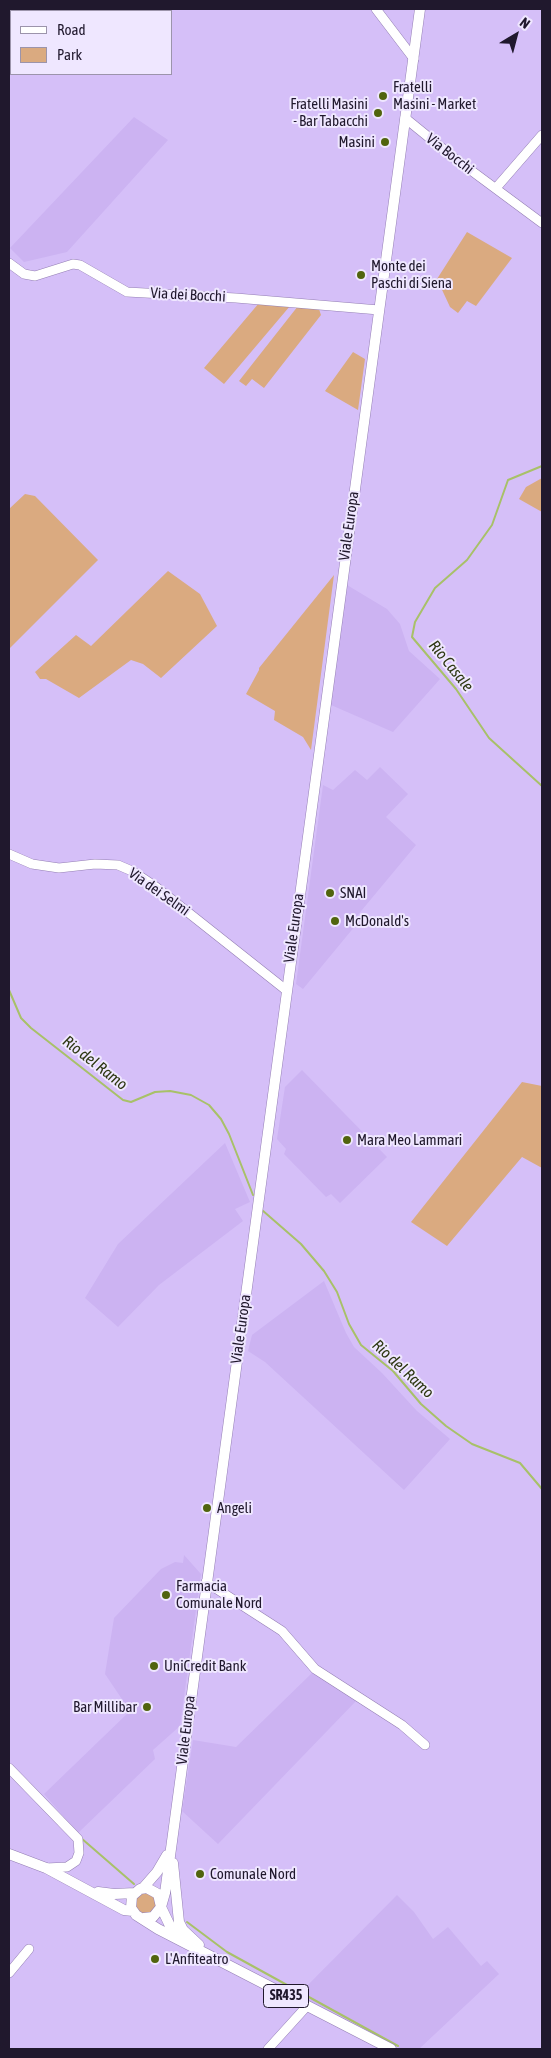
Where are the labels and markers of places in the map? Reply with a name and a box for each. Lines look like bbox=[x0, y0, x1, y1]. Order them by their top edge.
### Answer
place label: Fratelli Masini - Market bbox=[393, 78, 476, 113]
marker: Fratelli Masini - Market bbox=[377, 90, 389, 102]
place label: Fratelli Masini - Bar Tabacchi bbox=[290, 95, 368, 130]
marker: Fratelli Masini - Bar Tabacchi bbox=[372, 107, 384, 119]
place label: Masini bbox=[339, 133, 375, 151]
marker: Masini bbox=[379, 136, 391, 148]
place label: Monte dei Paschi di Siena bbox=[371, 257, 452, 292]
marker: Monte dei Paschi di Siena bbox=[355, 269, 367, 281]
place label: SNAI bbox=[340, 884, 366, 902]
marker: SNAI bbox=[324, 887, 336, 899]
place label: McDonald's bbox=[345, 912, 409, 930]
marker: McDonald's bbox=[329, 915, 341, 927]
place label: Mara Meo Lammari bbox=[357, 1131, 462, 1149]
marker: Mara Meo Lammari bbox=[341, 1134, 353, 1146]
place label: Angeli bbox=[217, 1499, 252, 1517]
marker: Angeli bbox=[201, 1502, 213, 1514]
place label: Farmacia Comunale Nord bbox=[176, 1577, 262, 1612]
marker: Farmacia Comunale Nord bbox=[160, 1589, 172, 1601]
place label: UniCredit Bank bbox=[164, 1657, 246, 1675]
marker: UniCredit Bank bbox=[148, 1660, 160, 1672]
place label: Bar Millibar bbox=[73, 1698, 137, 1716]
marker: Bar Millibar bbox=[141, 1701, 153, 1713]
place label: Comunale Nord bbox=[210, 1865, 296, 1883]
marker: Comunale Nord bbox=[194, 1868, 206, 1880]
place label: L'Anfiteatro bbox=[165, 1950, 228, 1968]
marker: L'Anfiteatro bbox=[149, 1953, 161, 1965]

